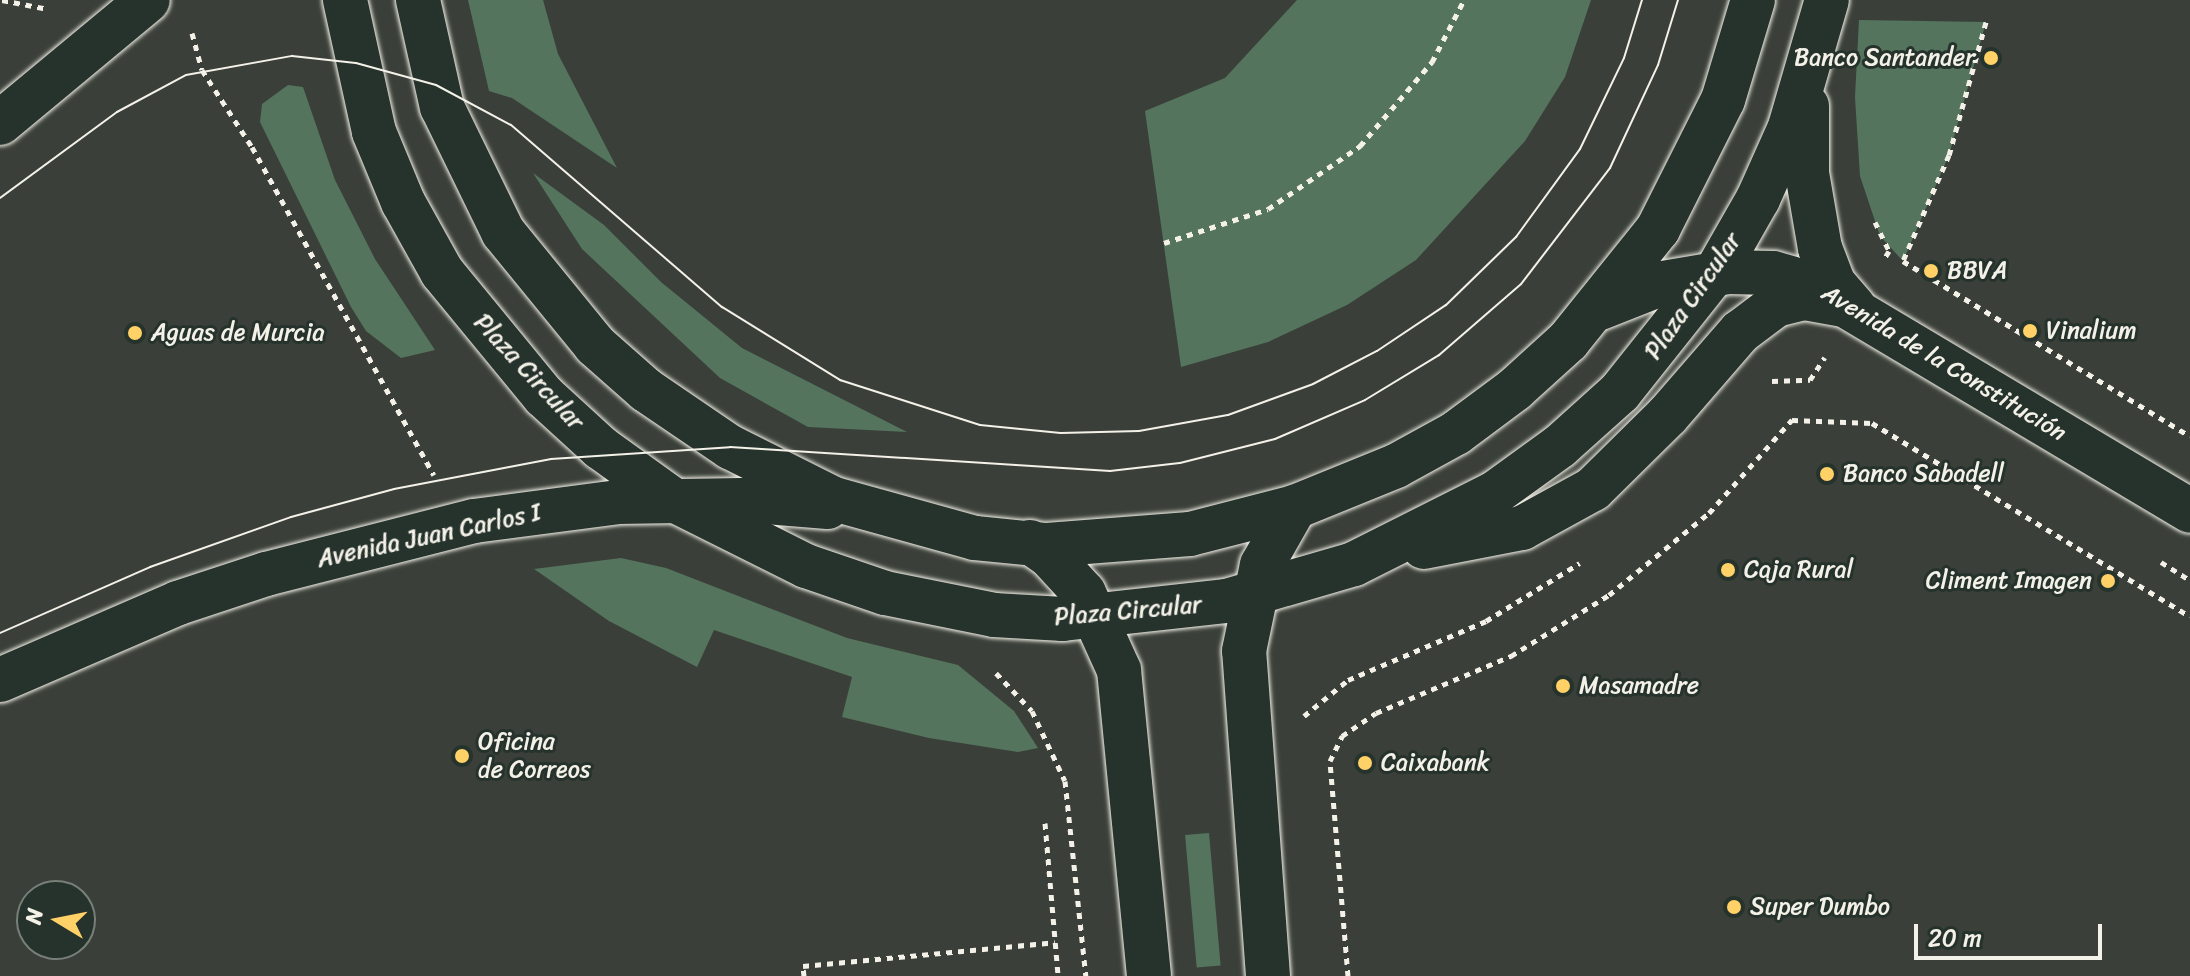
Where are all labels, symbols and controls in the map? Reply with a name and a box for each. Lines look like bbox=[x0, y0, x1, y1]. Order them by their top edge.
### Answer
place label: Banco Santander bbox=[1795, 44, 1975, 72]
marker: Banco Santander bbox=[1982, 49, 2000, 67]
street label: Plaza Circular bbox=[1639, 227, 1747, 365]
place label: BBVA bbox=[1947, 257, 2008, 285]
marker: BBVA bbox=[1922, 262, 1940, 280]
street label: Avenida de la Constitución bbox=[1816, 278, 2072, 448]
street label: Plaza Circular bbox=[468, 308, 590, 436]
place label: Vinalium bbox=[2046, 317, 2137, 345]
place label: Aguas de Murcia bbox=[151, 319, 325, 347]
marker: Vinalium bbox=[2021, 322, 2039, 340]
marker: Aguas de Murcia bbox=[126, 324, 144, 342]
place label: Banco Sabadell bbox=[1843, 460, 2004, 488]
marker: Banco Sabadell bbox=[1818, 465, 1836, 483]
street label: Avenida Juan Carlos I bbox=[315, 498, 543, 574]
place label: Caja Rural bbox=[1744, 556, 1853, 584]
marker: Caja Rural bbox=[1719, 561, 1737, 579]
place label: Climent Imagen bbox=[1926, 567, 2092, 595]
marker: Climent Imagen bbox=[2099, 572, 2117, 590]
street label: Plaza Circular bbox=[1053, 590, 1203, 632]
place label: Masamadre bbox=[1579, 672, 1699, 700]
marker: Masamadre bbox=[1554, 677, 1572, 695]
place label: Oficina de Correos bbox=[478, 728, 590, 784]
marker: Oficina de Correos bbox=[453, 747, 471, 765]
place label: Caixabank bbox=[1381, 749, 1490, 777]
marker: Caixabank bbox=[1356, 754, 1374, 772]
north arrow bbox=[16, 880, 96, 960]
place label: Super Dumbo bbox=[1750, 893, 1890, 921]
marker: Super Dumbo bbox=[1725, 898, 1743, 916]
text: N bbox=[13, 905, 54, 927]
scale bar bbox=[1918, 908, 2106, 958]
text: 20 m bbox=[1928, 917, 1982, 959]

